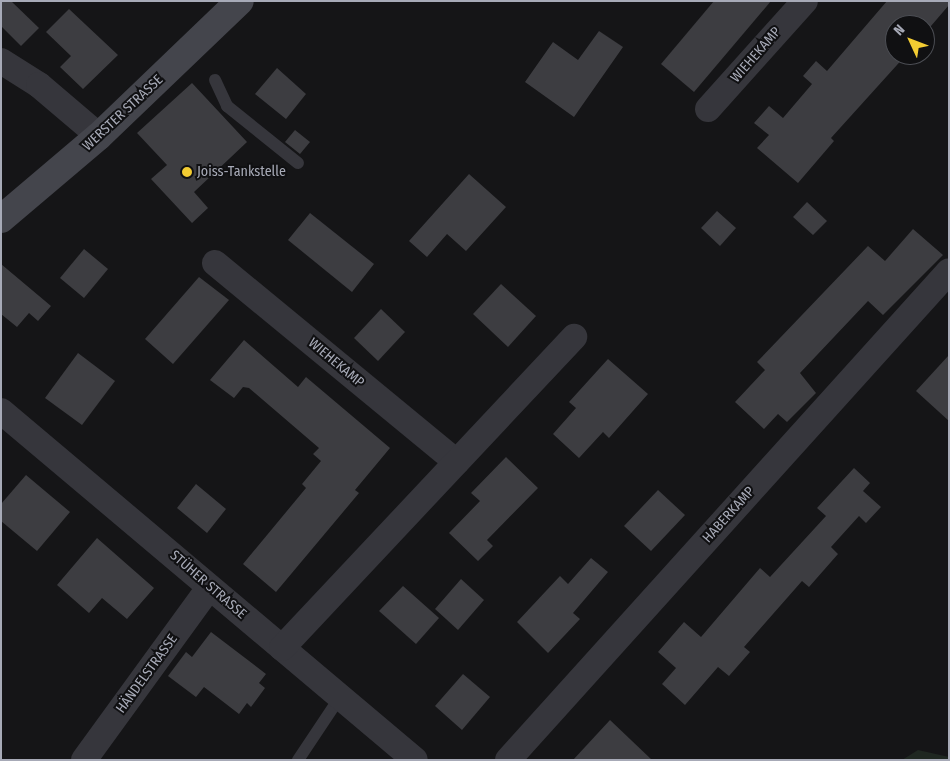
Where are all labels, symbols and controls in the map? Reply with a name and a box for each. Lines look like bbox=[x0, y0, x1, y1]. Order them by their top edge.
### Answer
north arrow bbox=[885, 15, 935, 65]
text: N bbox=[890, 21, 908, 39]
street label: WIEHEKAMP bbox=[727, 24, 785, 86]
street label: WERSTER STRASSE bbox=[79, 72, 167, 154]
place label: Joiss-Tankstelle bbox=[197, 164, 286, 180]
marker: Joiss-Tankstelle bbox=[181, 166, 193, 178]
street label: WIEHEKAMP bbox=[305, 335, 367, 391]
street label: HABERKAMP bbox=[699, 483, 759, 547]
street label: STÜHER STRASSE bbox=[166, 547, 250, 623]
street label: HÄNDELSTRASSE bbox=[113, 631, 181, 717]

